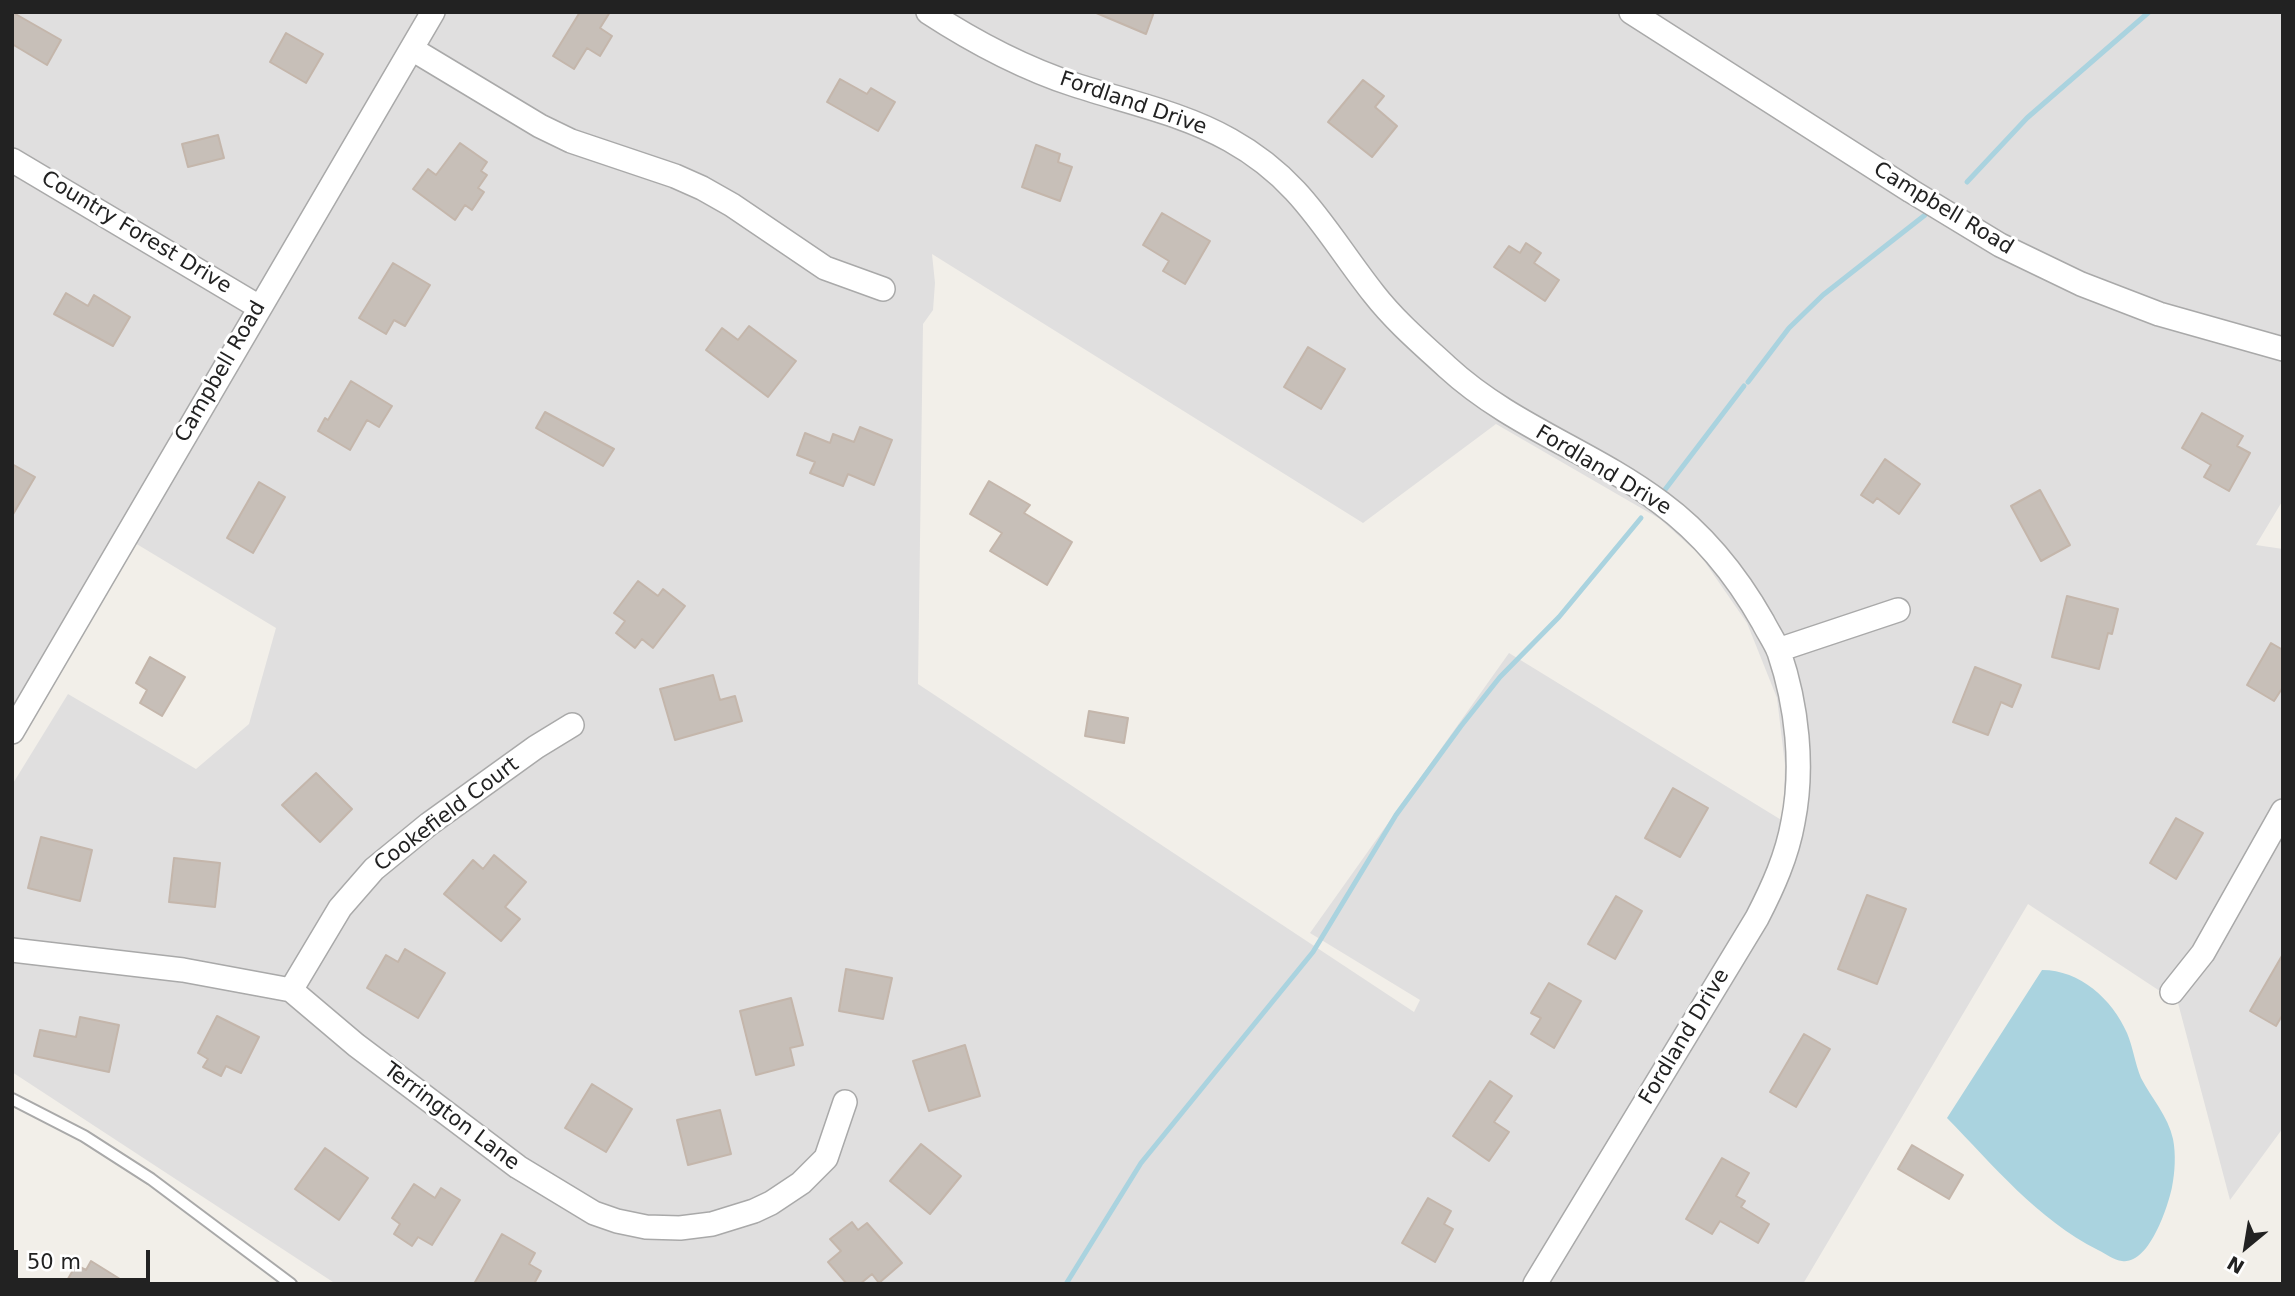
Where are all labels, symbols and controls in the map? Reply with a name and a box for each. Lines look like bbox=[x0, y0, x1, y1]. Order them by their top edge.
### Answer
street label: Fordland Drive bbox=[1056, 67, 1210, 141]
street label: Campbell Road bbox=[1869, 157, 2017, 261]
street label: Country Forest Drive bbox=[36, 166, 236, 300]
street label: Campbell Road bbox=[170, 297, 272, 447]
street label: Fordland Drive bbox=[1531, 421, 1675, 521]
street label: Cookefield Court bbox=[370, 752, 524, 878]
street label: Fordland Drive bbox=[1635, 965, 1735, 1109]
street label: Terrington Lane bbox=[378, 1058, 524, 1176]
north arrow bbox=[2211, 1212, 2281, 1282]
scale bar bbox=[18, 1236, 154, 1280]
text: 50 m bbox=[27, 1250, 81, 1274]
text: N bbox=[2223, 1252, 2248, 1279]

